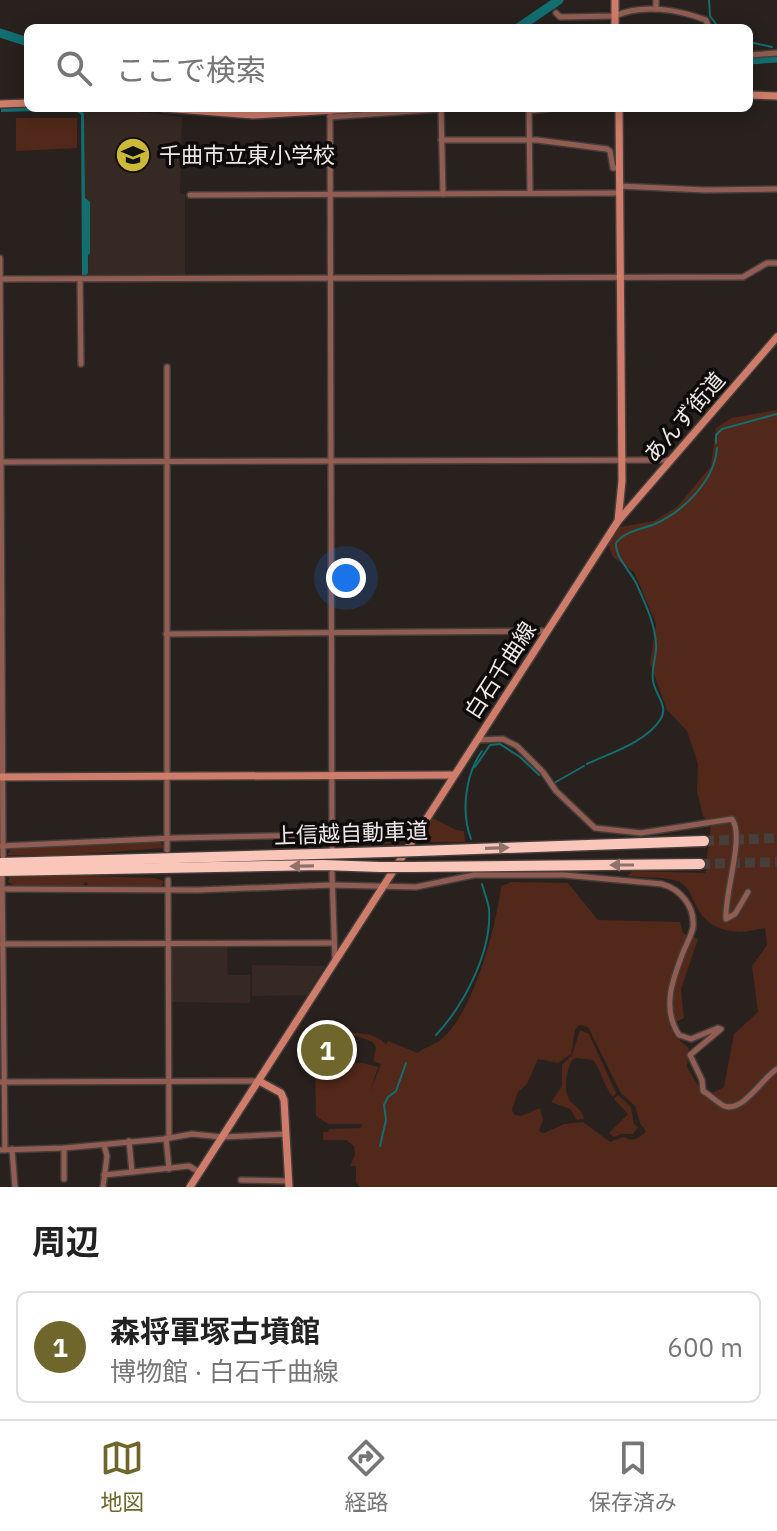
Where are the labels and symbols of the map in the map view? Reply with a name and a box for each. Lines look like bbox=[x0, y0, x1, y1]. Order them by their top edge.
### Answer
school or university icon: 千曲市立東小学校 bbox=[114, 136, 152, 174]
place label: 千曲市立東小学校 bbox=[159, 140, 335, 169]
street label: あんず街道 bbox=[637, 366, 731, 468]
your location bbox=[326, 558, 366, 598]
street label: 白石千曲線 bbox=[457, 616, 542, 724]
street label: 上信越自動車道 bbox=[274, 815, 428, 850]
one-way arrow bbox=[485, 842, 510, 855]
one-way arrow bbox=[609, 859, 634, 871]
one-way arrow bbox=[289, 860, 314, 872]
pin: 1 bbox=[301, 1020, 353, 1080]

